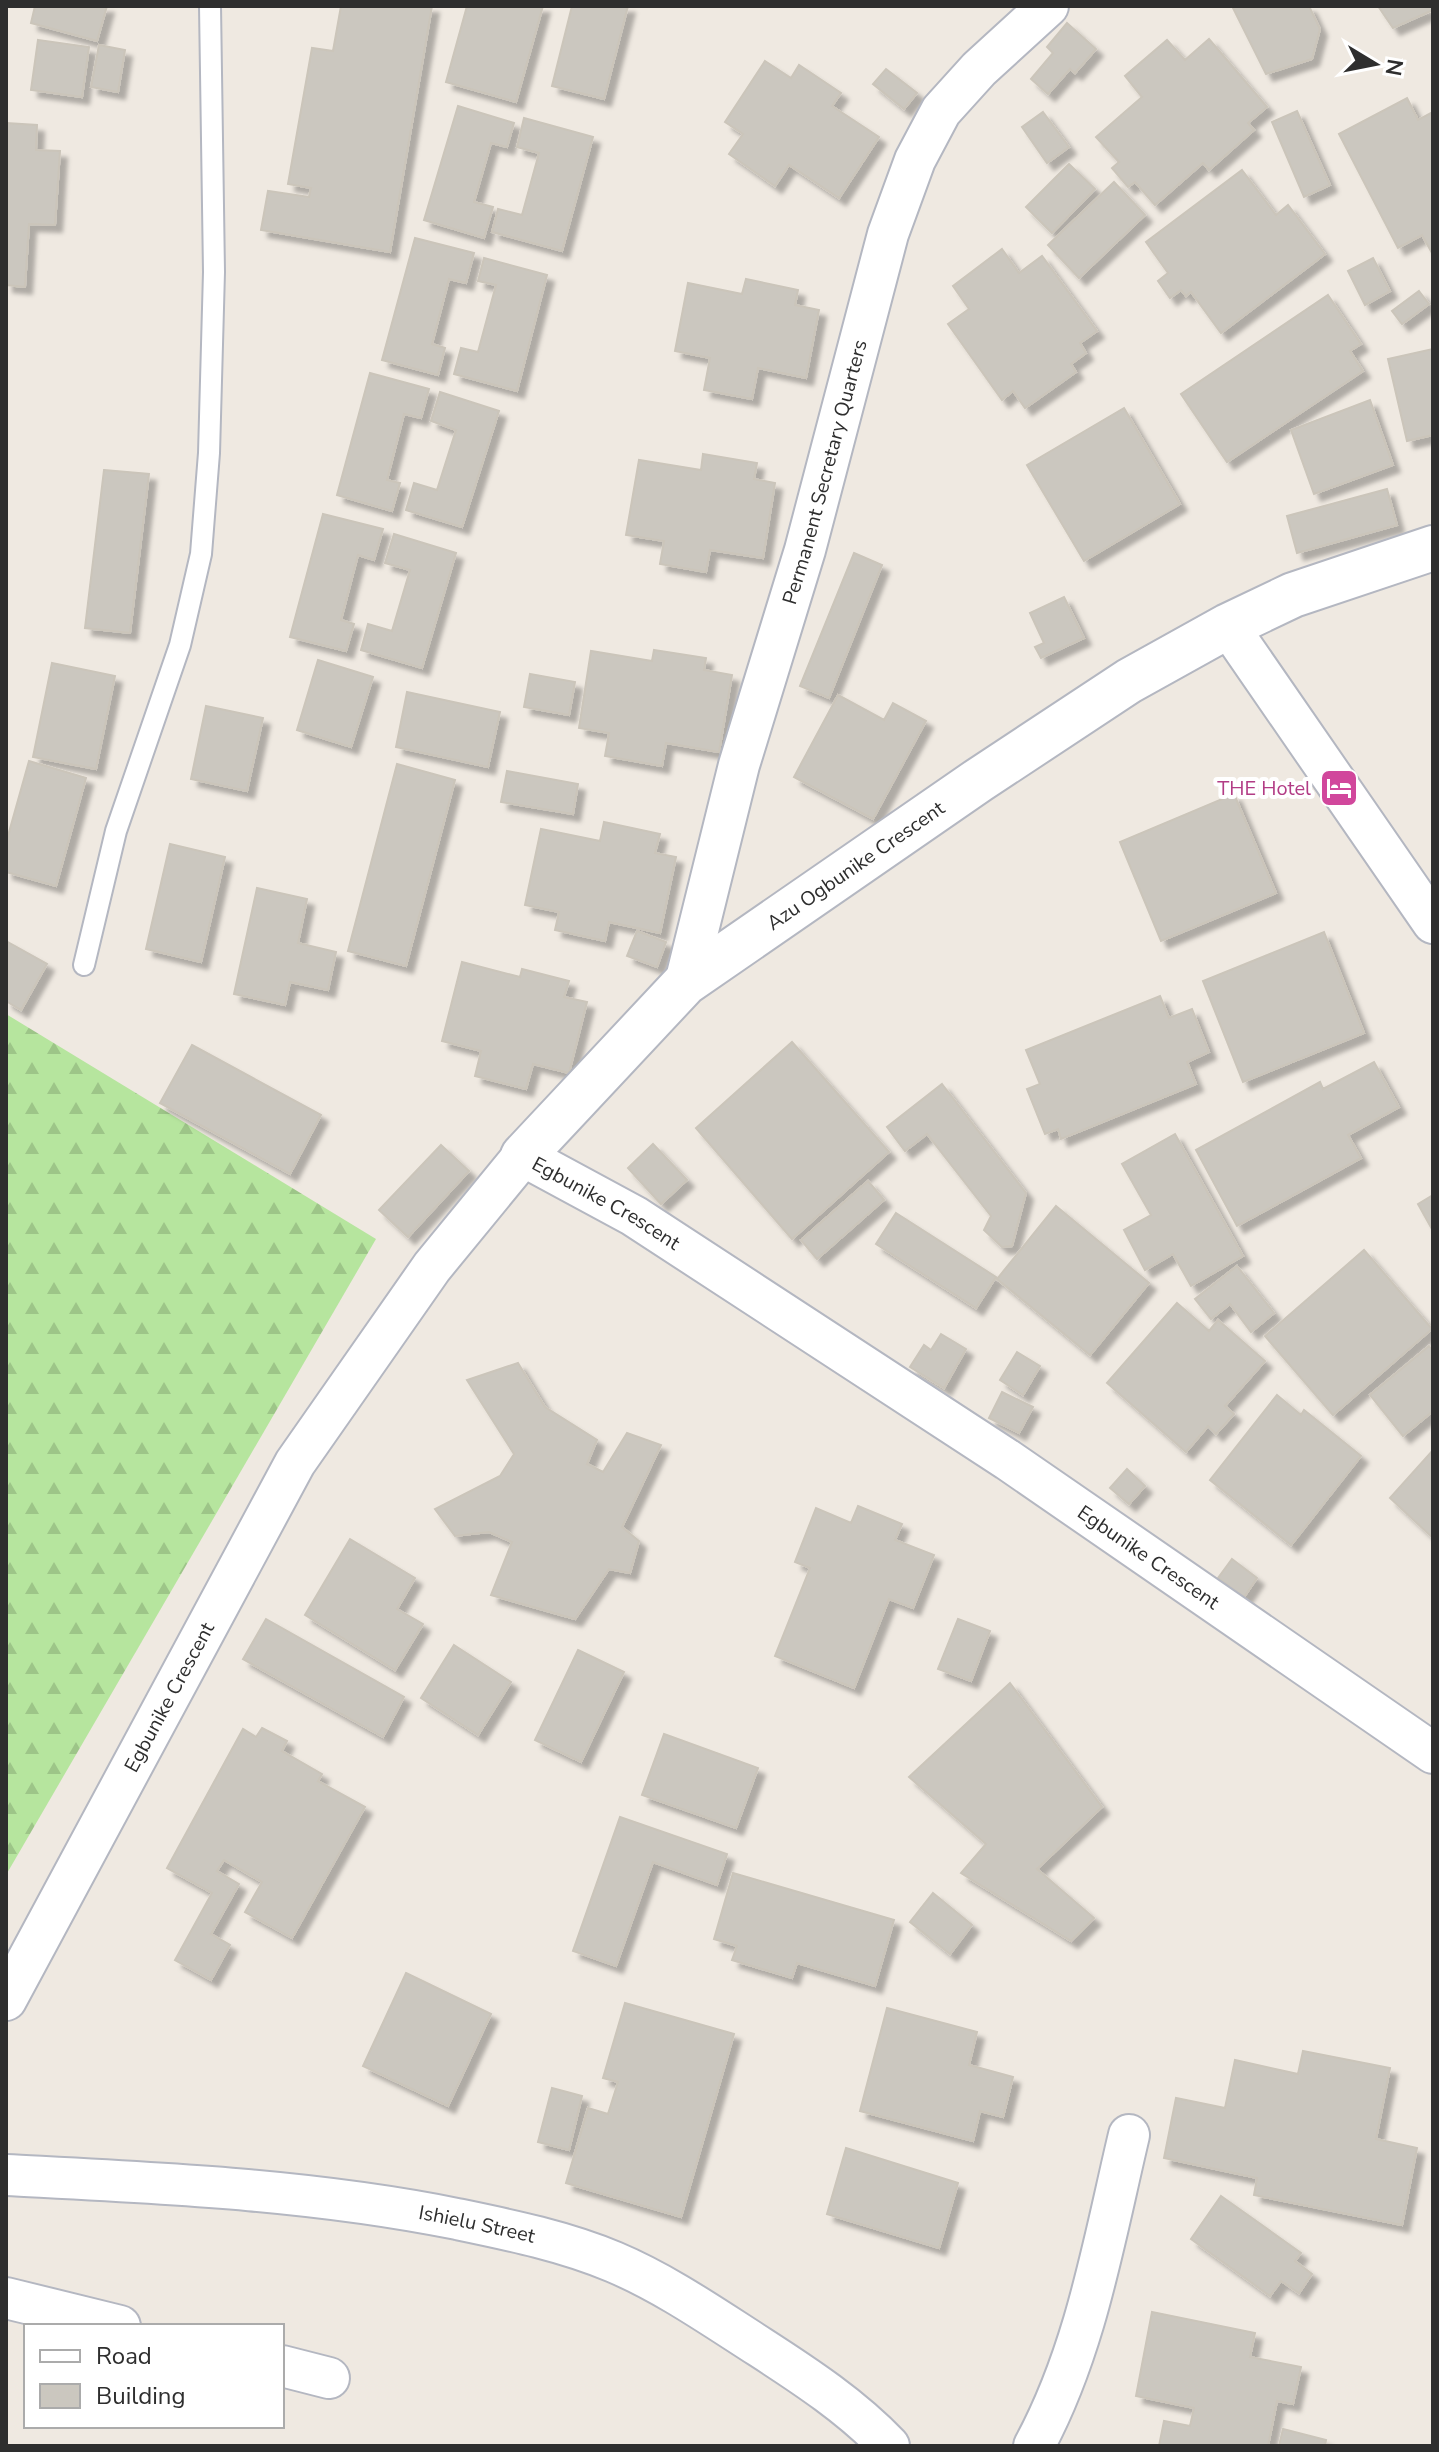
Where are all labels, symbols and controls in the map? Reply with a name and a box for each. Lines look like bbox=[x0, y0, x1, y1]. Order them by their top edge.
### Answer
north arrow bbox=[1335, 24, 1415, 104]
text: N bbox=[1378, 57, 1410, 78]
street label: Permanent Secretary Quarters bbox=[776, 337, 874, 608]
hotel icon: THE Hotel bbox=[1318, 767, 1360, 809]
place label: THE Hotel bbox=[1217, 775, 1311, 802]
street label: Azu Ogbunike Crescent bbox=[761, 794, 951, 937]
street label: Egbunike Crescent bbox=[527, 1150, 686, 1257]
street label: Egbunike Crescent bbox=[1072, 1499, 1225, 1616]
street label: Egbunike Crescent bbox=[118, 1617, 221, 1777]
street label: Ishielu Street bbox=[416, 2199, 539, 2250]
legend bbox=[24, 2324, 284, 2428]
text: Road bbox=[96, 2340, 152, 2372]
text: Building bbox=[96, 2380, 186, 2412]

